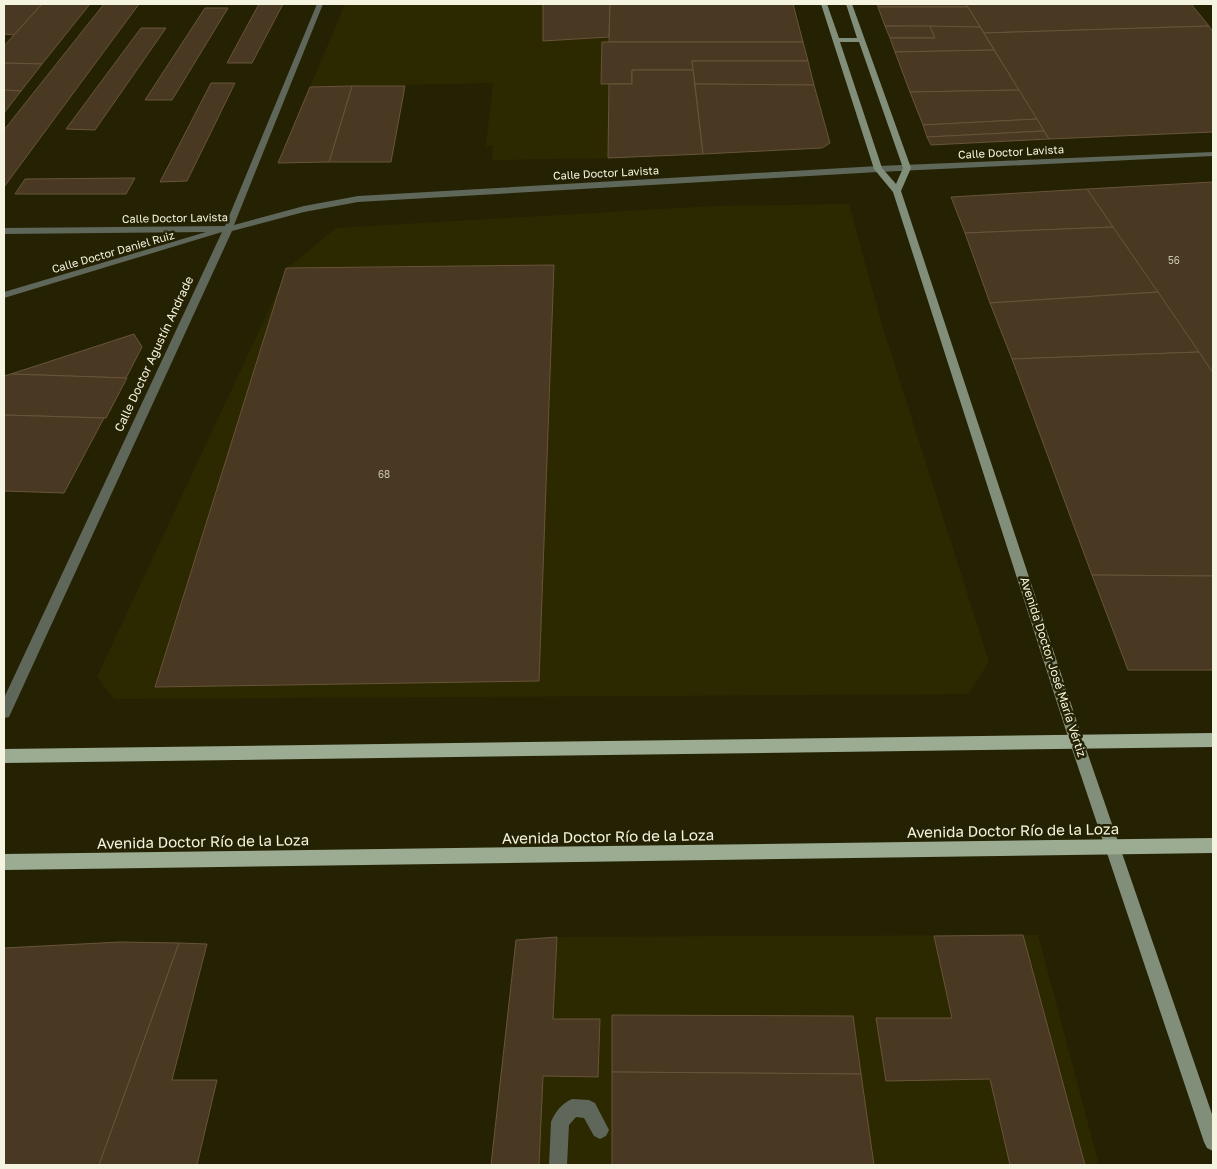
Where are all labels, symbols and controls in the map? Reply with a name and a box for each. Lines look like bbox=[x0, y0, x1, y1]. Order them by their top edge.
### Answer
street label: Calle Doctor Lavista bbox=[958, 142, 1064, 161]
street label: Calle Doctor Lavista bbox=[553, 163, 659, 182]
street label: Calle Doctor Lavista bbox=[122, 210, 228, 225]
street label: Calle Doctor Daniel Ruiz bbox=[50, 228, 176, 275]
house number: 56 bbox=[1168, 254, 1180, 266]
street label: Calle Doctor Agustín Andrade bbox=[111, 274, 196, 434]
house number: 68 bbox=[378, 468, 390, 480]
street label: Avenida Doctor José María Vértiz bbox=[1017, 575, 1090, 759]
street label: Avenida Doctor Río de la Loza bbox=[907, 819, 1119, 841]
street label: Avenida Doctor Río de la Loza bbox=[502, 825, 714, 847]
street label: Avenida Doctor Río de la Loza bbox=[97, 830, 309, 852]

